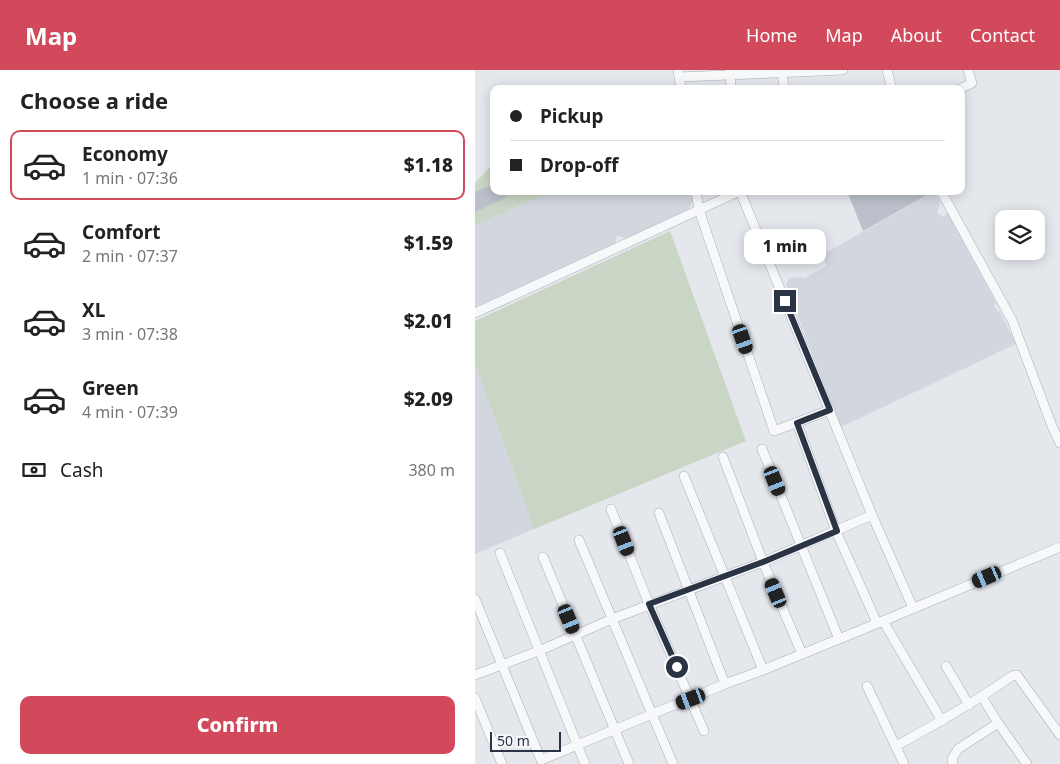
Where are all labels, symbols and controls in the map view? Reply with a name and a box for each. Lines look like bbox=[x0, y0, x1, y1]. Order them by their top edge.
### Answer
text: Map bbox=[25, 19, 77, 52]
text: Home bbox=[746, 23, 797, 47]
text: Map bbox=[825, 23, 863, 47]
text: About bbox=[891, 23, 942, 47]
text: Contact bbox=[970, 23, 1035, 47]
text: Choose a ride bbox=[20, 85, 168, 115]
text: Pickup bbox=[540, 103, 603, 129]
text: Economy bbox=[82, 141, 168, 167]
icon: car bbox=[22, 143, 67, 188]
text: $1.18 bbox=[404, 152, 453, 178]
text: Drop-off bbox=[540, 152, 619, 178]
text: 1 min · 07:36 bbox=[82, 167, 178, 189]
map controls bbox=[995, 210, 1045, 260]
button: layers bbox=[995, 210, 1045, 260]
text: Comfort bbox=[82, 219, 161, 245]
icon: car bbox=[22, 221, 67, 266]
callout: 1 min bbox=[744, 228, 826, 264]
text: $1.59 bbox=[404, 230, 453, 256]
text: 1 min bbox=[763, 235, 807, 257]
text: 2 min · 07:37 bbox=[82, 245, 178, 267]
route end bbox=[774, 290, 796, 312]
text: XL bbox=[82, 297, 105, 323]
icon: car bbox=[22, 299, 67, 344]
text: $2.01 bbox=[404, 308, 453, 334]
car bbox=[731, 322, 754, 356]
text: 3 min · 07:38 bbox=[82, 323, 178, 345]
text: Green bbox=[82, 375, 139, 401]
icon: car bbox=[22, 377, 67, 422]
text: $2.09 bbox=[404, 386, 453, 412]
text: 4 min · 07:39 bbox=[82, 401, 178, 423]
icon: cash bbox=[20, 456, 48, 484]
text: Cash bbox=[60, 457, 104, 483]
text: 380 m bbox=[408, 459, 455, 481]
car bbox=[762, 464, 787, 498]
car bbox=[611, 524, 636, 558]
car bbox=[970, 564, 1003, 590]
car bbox=[763, 576, 788, 610]
car bbox=[556, 602, 581, 636]
route start bbox=[666, 656, 688, 678]
car bbox=[674, 687, 707, 711]
button: Confirm bbox=[20, 696, 455, 754]
scale bar bbox=[490, 729, 561, 752]
text: 50 m bbox=[497, 731, 530, 750]

